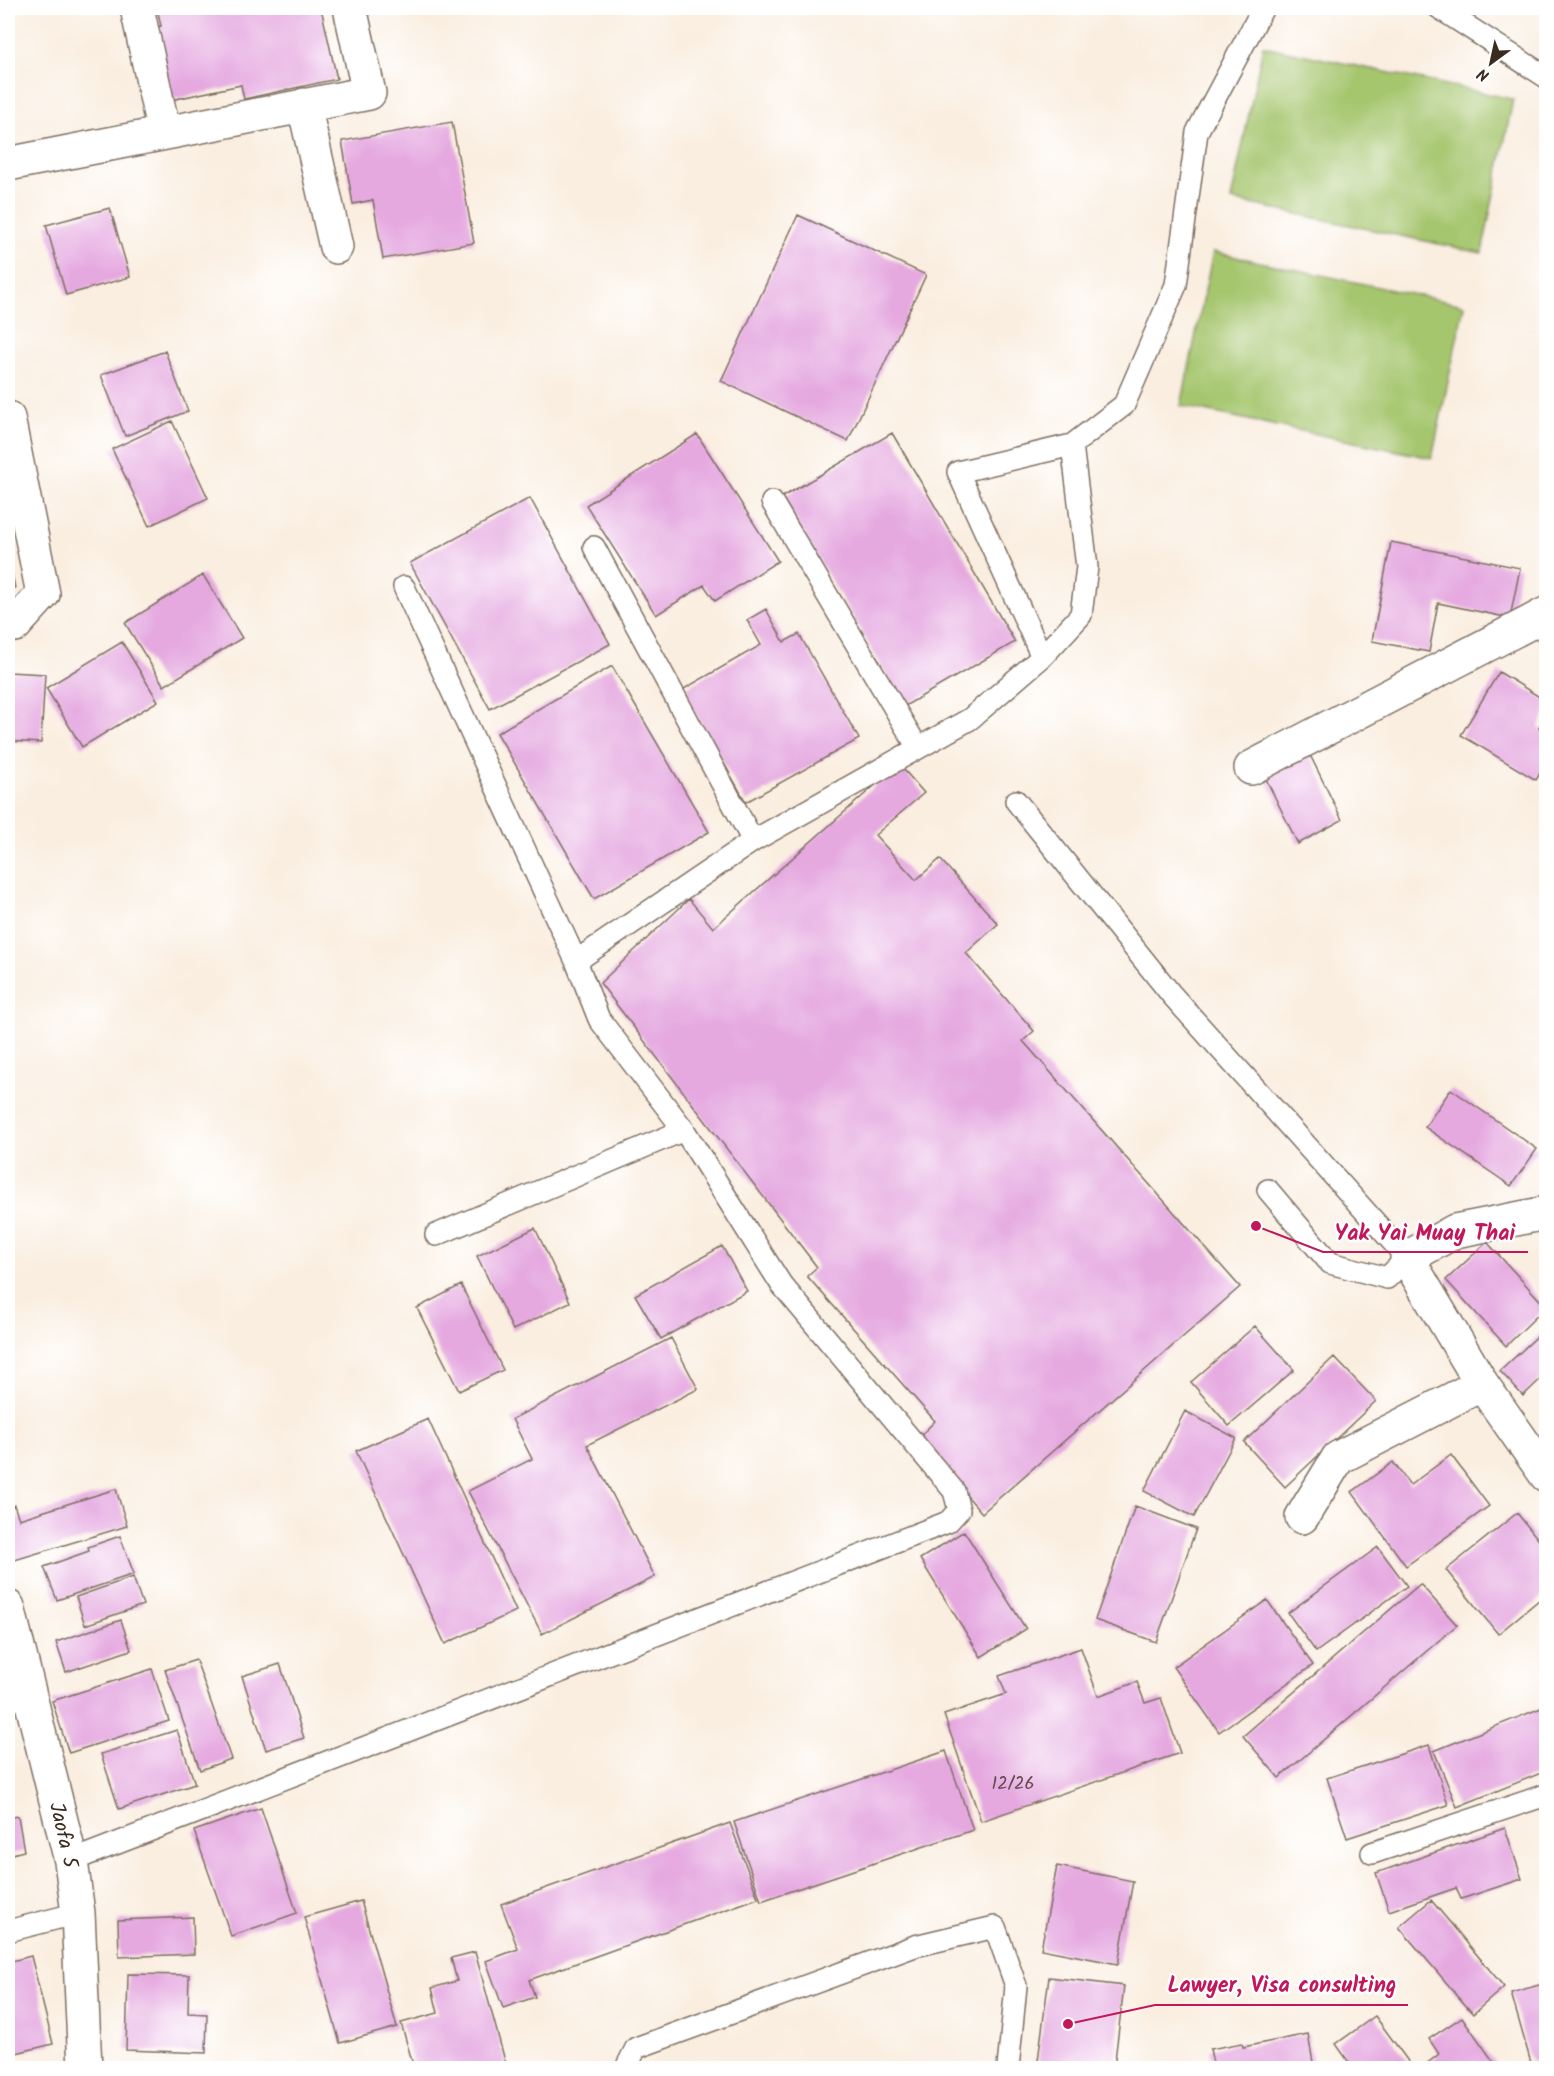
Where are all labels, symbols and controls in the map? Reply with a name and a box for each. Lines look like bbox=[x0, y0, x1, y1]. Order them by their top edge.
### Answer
north arrow bbox=[1461, 33, 1521, 93]
text: N bbox=[1473, 61, 1495, 88]
callout: Yak Yai Muay Thai bbox=[1323, 1212, 1528, 1252]
text: Yak Yai Muay Thai bbox=[1335, 1217, 1516, 1252]
house number: 12/26 bbox=[992, 1770, 1034, 1799]
street label: Jaofa 5 bbox=[39, 1799, 86, 1873]
callout: Lawyer, Visa consulting bbox=[1155, 1965, 1408, 2005]
text: Lawyer, Visa consulting bbox=[1168, 1969, 1396, 2004]

